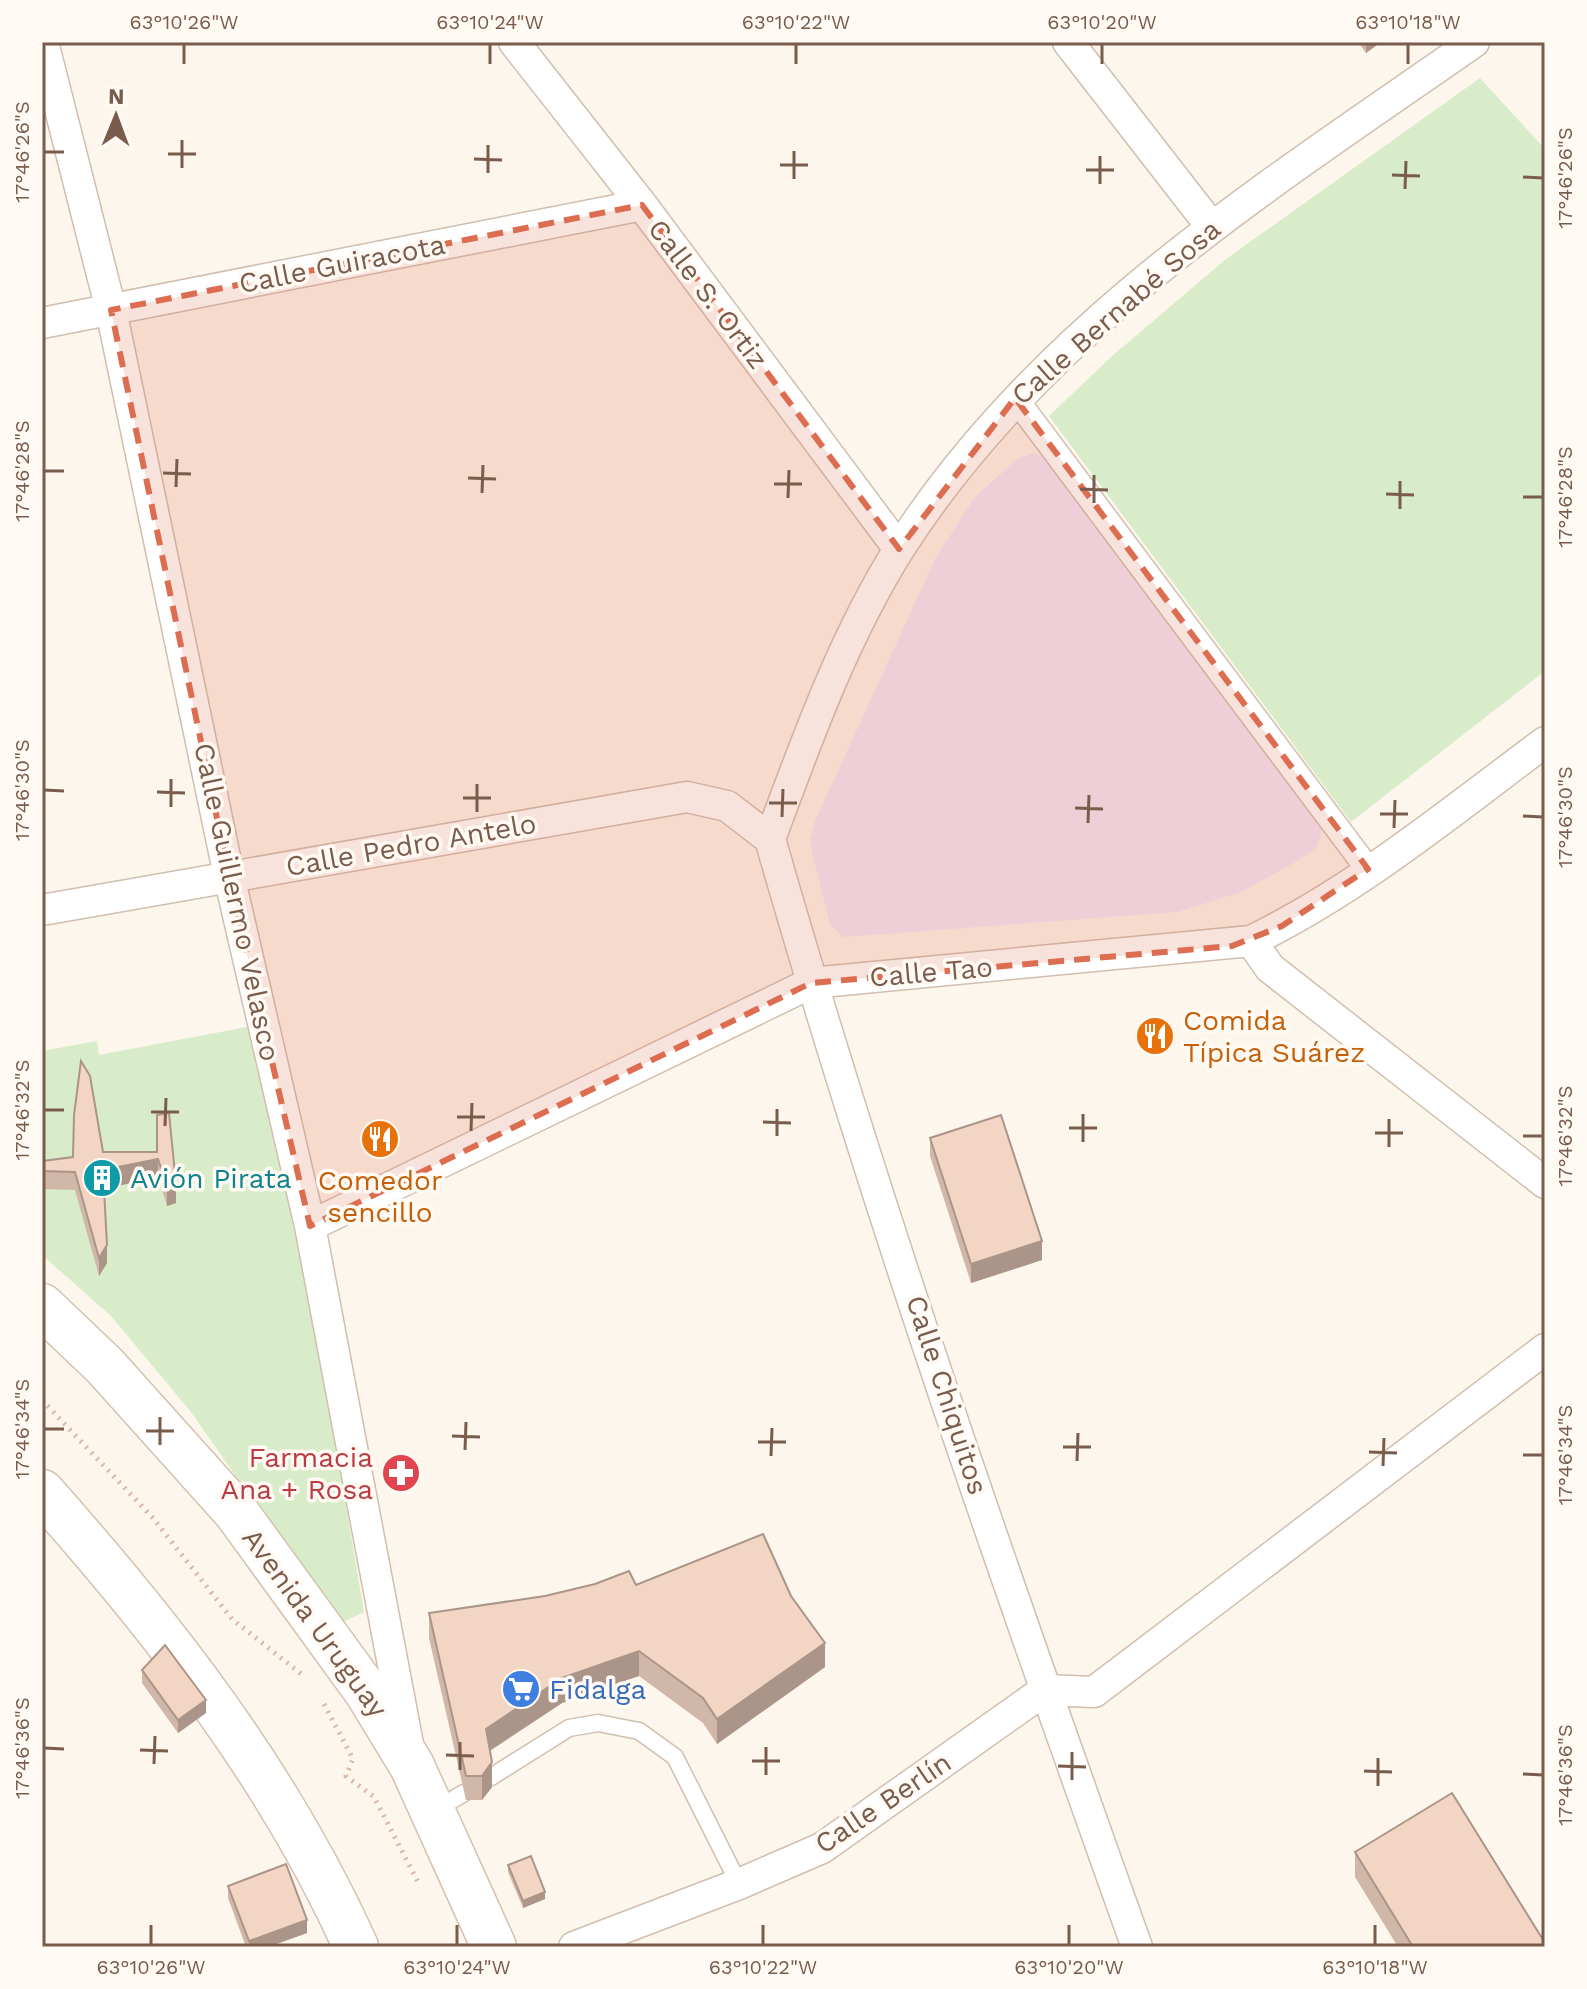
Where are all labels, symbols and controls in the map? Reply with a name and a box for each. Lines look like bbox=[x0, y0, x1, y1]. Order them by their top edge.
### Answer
text: 63°10'26"W bbox=[129, 10, 239, 34]
text: 63°10'24"W bbox=[436, 10, 544, 34]
text: 63°10'22"W bbox=[742, 10, 850, 34]
text: 63°10'20"W bbox=[1047, 10, 1157, 34]
text: 63°10'18"W bbox=[1355, 10, 1461, 34]
north arrow bbox=[76, 76, 156, 156]
text: N bbox=[108, 84, 125, 109]
text: 17°46'26"S bbox=[10, 101, 34, 203]
text: 17°46'26"S bbox=[1553, 127, 1577, 229]
street label: Calle Bernabé Sosa bbox=[1005, 212, 1227, 412]
street label: Calle S. Ortiz bbox=[641, 213, 775, 375]
street label: Calle Guiracota bbox=[236, 228, 448, 300]
text: 17°46'28"S bbox=[10, 420, 34, 522]
text: 17°46'28"S bbox=[1553, 446, 1577, 548]
text: 17°46'30"S bbox=[10, 739, 34, 841]
street label: Calle Guillermo Velasco bbox=[187, 740, 287, 1064]
text: 17°46'30"S bbox=[1553, 766, 1577, 868]
street label: Calle Pedro Antelo bbox=[283, 807, 539, 883]
street label: Calle Tao bbox=[868, 950, 994, 994]
place label: Comida Típica Suárez bbox=[1183, 1004, 1365, 1069]
restaurant icon: Comida Típica Suárez bbox=[1134, 1015, 1176, 1057]
text: 17°46'32"S bbox=[10, 1060, 34, 1160]
text: 17°46'32"S bbox=[1553, 1086, 1577, 1186]
restaurant icon: Comedor sencillo bbox=[359, 1118, 401, 1160]
building icon: Avión Pirata bbox=[81, 1157, 123, 1199]
place label: Avión Pirata bbox=[130, 1162, 292, 1195]
place label: Comedor sencillo bbox=[318, 1164, 442, 1229]
street label: Calle Chiquitos bbox=[899, 1291, 995, 1499]
text: 17°46'34"S bbox=[10, 1379, 34, 1479]
text: 17°46'34"S bbox=[1553, 1405, 1577, 1505]
place label: Farmacia Ana + Rosa bbox=[220, 1441, 373, 1506]
pharmacy icon: Farmacia Ana + Rosa bbox=[380, 1452, 422, 1494]
street label: Avenida Uruguay bbox=[235, 1522, 395, 1724]
supermarket icon: Fidalga bbox=[500, 1668, 542, 1710]
place label: Fidalga bbox=[549, 1673, 646, 1706]
text: 17°46'36"S bbox=[10, 1697, 34, 1799]
text: 17°46'36"S bbox=[1553, 1724, 1577, 1826]
street label: Calle Berlín bbox=[809, 1745, 957, 1861]
text: 63°10'26"W bbox=[96, 1955, 206, 1979]
text: 63°10'24"W bbox=[403, 1955, 511, 1979]
text: 63°10'22"W bbox=[709, 1955, 817, 1979]
text: 63°10'20"W bbox=[1014, 1955, 1124, 1979]
text: 63°10'18"W bbox=[1322, 1955, 1428, 1979]

